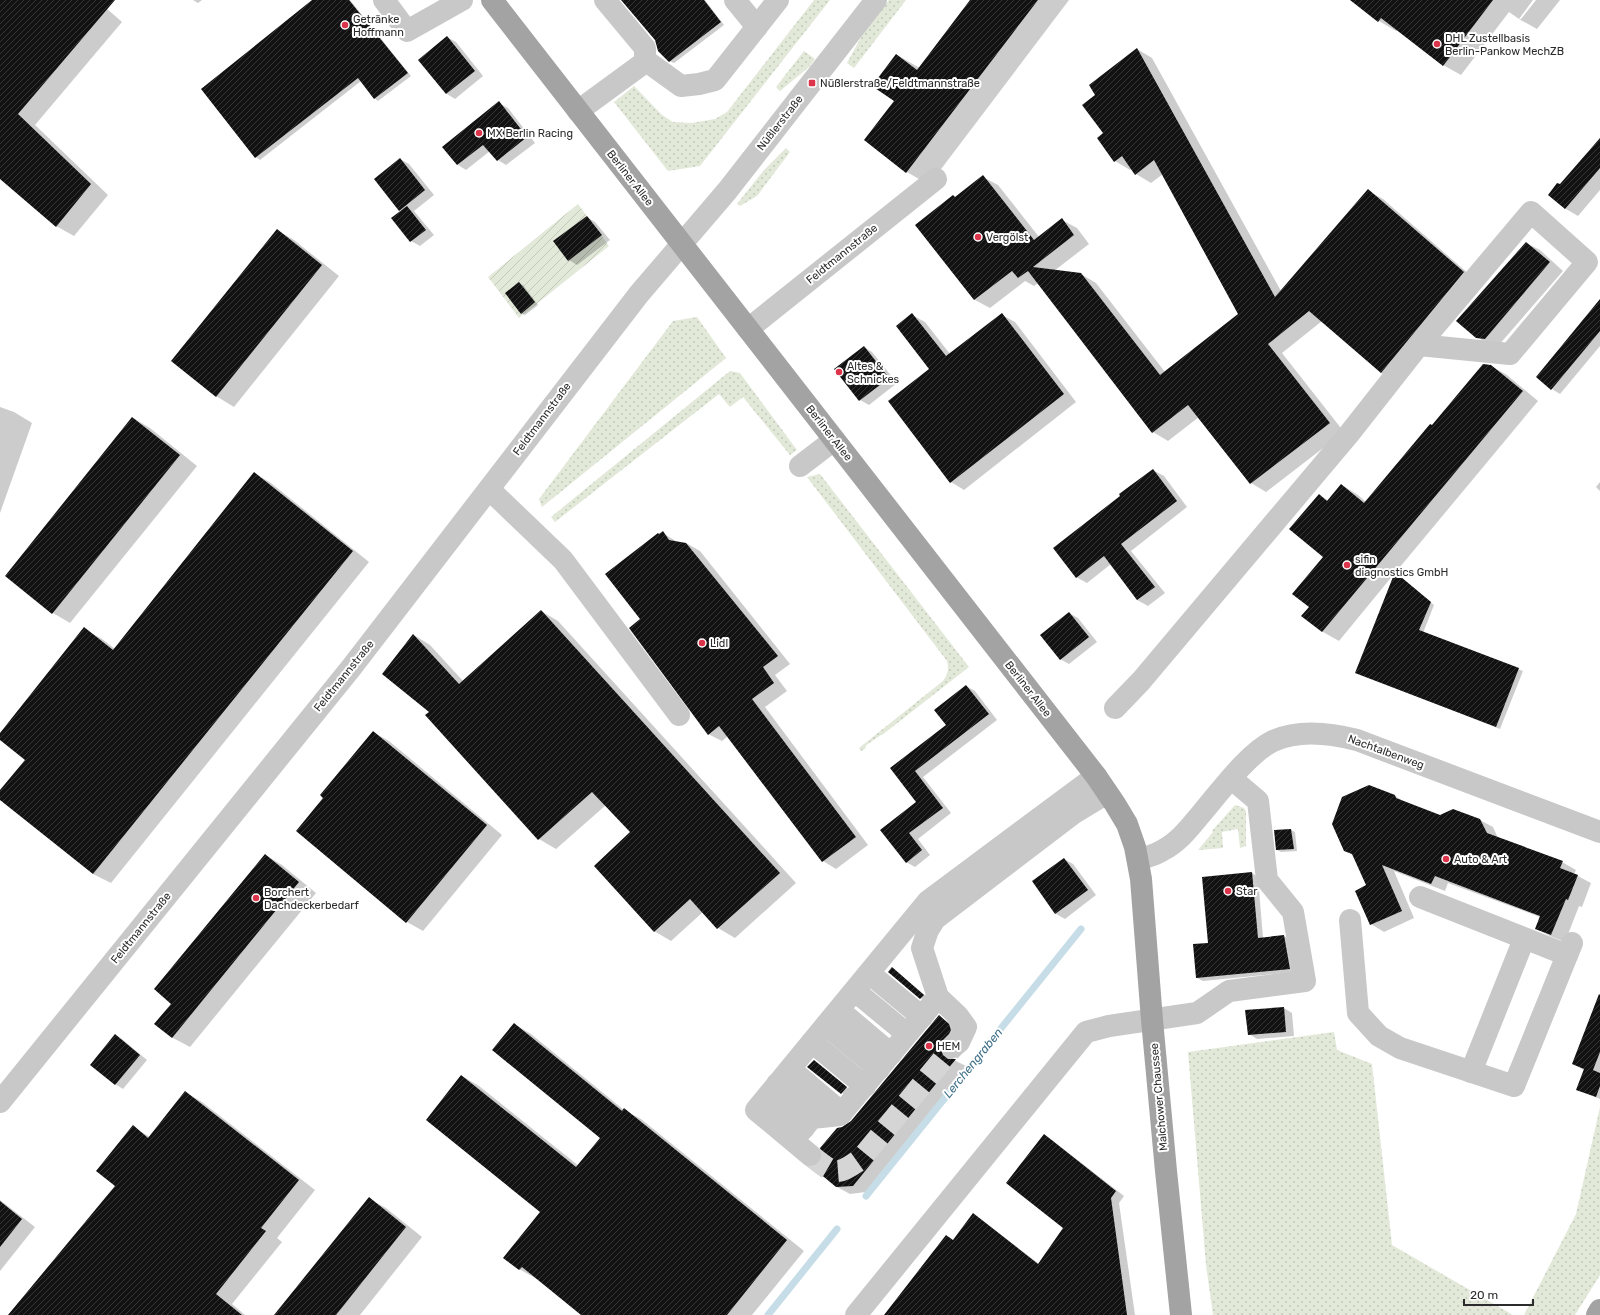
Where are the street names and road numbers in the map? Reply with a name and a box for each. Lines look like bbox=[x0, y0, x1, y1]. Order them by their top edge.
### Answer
street label: Nüßlerstraße bbox=[754, 93, 806, 153]
street label: Berliner Allee bbox=[604, 148, 656, 208]
street label: Feldtmannstraße bbox=[804, 221, 880, 287]
street label: Feldtmannstraße bbox=[510, 380, 574, 458]
street label: Berliner Allee bbox=[803, 403, 855, 463]
street label: Feldtmannstraße bbox=[311, 638, 377, 714]
street label: Berliner Allee bbox=[1002, 659, 1054, 719]
street label: Nachtalbenweg bbox=[1346, 732, 1426, 772]
street label: Feldtmannstraße bbox=[108, 890, 174, 966]
street label: Malchower Chaussee bbox=[1148, 1043, 1170, 1151]

